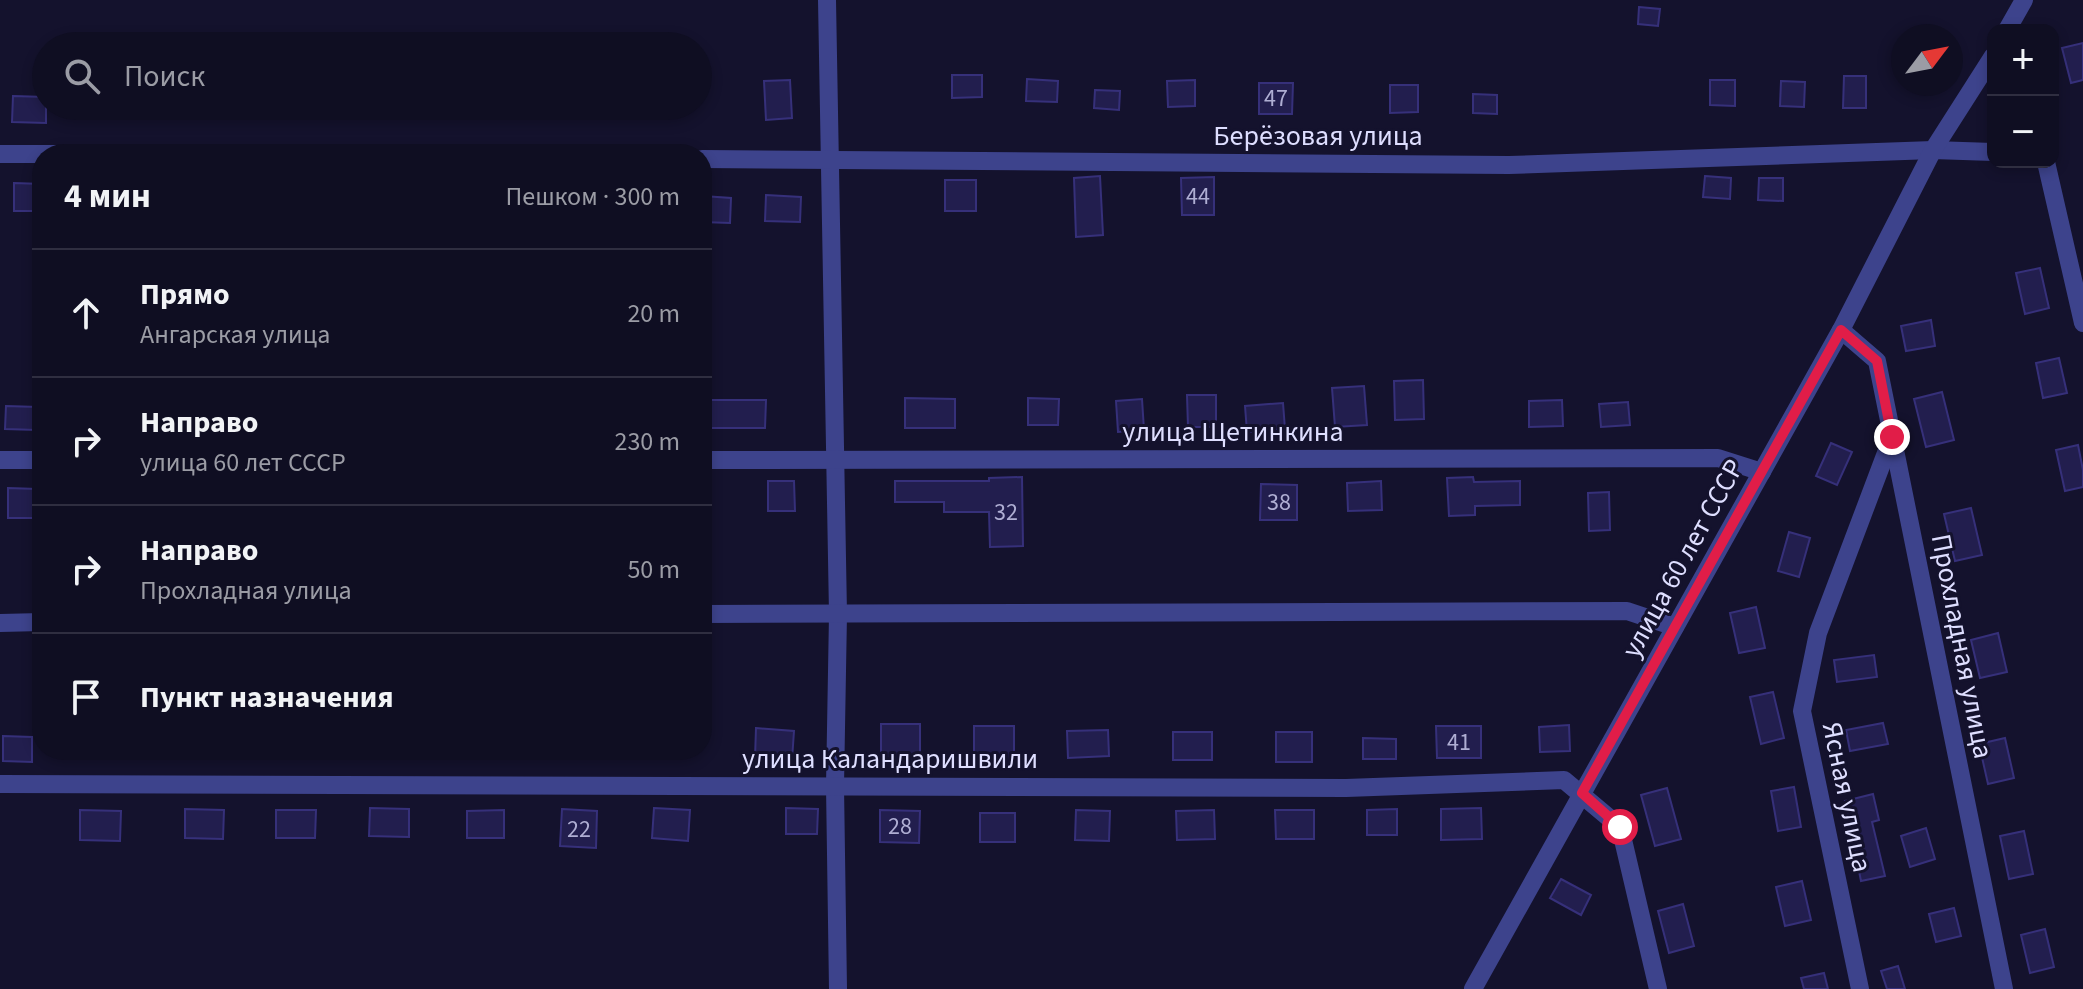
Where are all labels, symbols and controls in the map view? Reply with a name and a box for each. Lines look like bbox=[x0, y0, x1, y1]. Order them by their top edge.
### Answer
north arrow bbox=[1891, 24, 1963, 96]
map controls bbox=[1987, 24, 2059, 168]
button: + bbox=[1987, 24, 2059, 96]
search box bbox=[32, 32, 712, 120]
icon: search bbox=[60, 54, 104, 98]
text: Поиск bbox=[124, 55, 205, 98]
house number: 47 bbox=[1264, 81, 1288, 116]
button: − bbox=[1987, 96, 2059, 168]
street label: Берёзовая улица bbox=[1213, 116, 1423, 156]
text: 4 мин bbox=[64, 172, 151, 221]
text: Пешком · 300 m bbox=[505, 178, 680, 215]
house number: 44 bbox=[1186, 179, 1210, 214]
text: Прямо bbox=[140, 273, 230, 316]
icon: ahead bbox=[64, 291, 108, 335]
text: 20 m bbox=[627, 295, 680, 332]
text: Ангарская улица bbox=[140, 316, 330, 353]
text: Направо bbox=[140, 401, 258, 444]
street label: улица Щетинкина bbox=[1122, 412, 1344, 452]
icon: right bbox=[64, 419, 108, 463]
route end bbox=[1874, 419, 1910, 455]
text: 230 m bbox=[614, 423, 680, 460]
text: улица 60 лет СССР bbox=[140, 444, 346, 481]
street label: улица 60 лет СССР bbox=[1612, 452, 1754, 665]
house number: 38 bbox=[1267, 485, 1291, 520]
house number: 32 bbox=[994, 495, 1018, 530]
text: Направо bbox=[140, 529, 258, 572]
street label: Прохладная улица bbox=[1921, 530, 2003, 762]
icon: right bbox=[64, 547, 108, 591]
text: 50 m bbox=[627, 551, 680, 588]
text: Прохладная улица bbox=[140, 572, 352, 609]
icon: arrive bbox=[64, 675, 108, 719]
text: Пункт назначения bbox=[140, 676, 394, 719]
street label: Ясная улица bbox=[1812, 719, 1882, 876]
house number: 41 bbox=[1447, 725, 1471, 760]
street label: улица Каландаришвили bbox=[742, 739, 1038, 779]
house number: 28 bbox=[888, 809, 912, 844]
route start bbox=[1602, 809, 1638, 845]
house number: 22 bbox=[567, 812, 591, 847]

